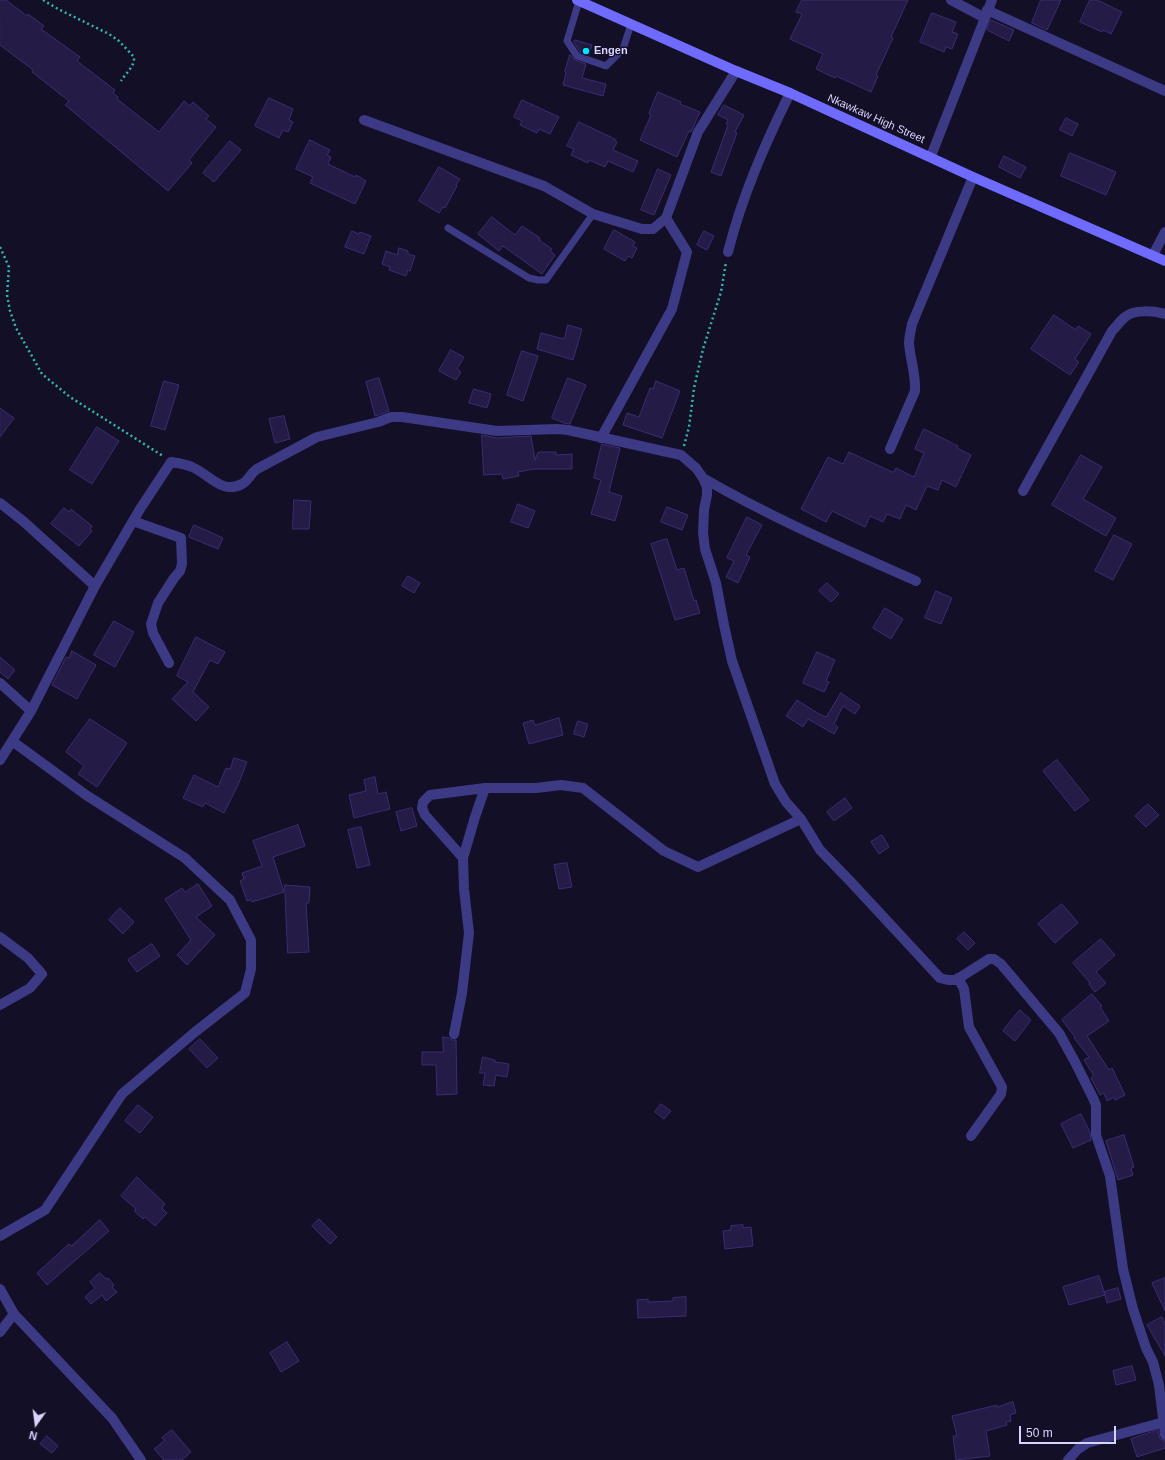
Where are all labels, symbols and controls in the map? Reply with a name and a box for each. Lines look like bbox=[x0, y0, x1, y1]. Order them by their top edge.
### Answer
place label: Engen bbox=[594, 44, 628, 58]
marker: Engen bbox=[581, 46, 591, 56]
street label: Nkawkaw High Street bbox=[825, 92, 927, 146]
north arrow bbox=[16, 1404, 56, 1444]
scale bar bbox=[1021, 1418, 1118, 1444]
text: 50 m bbox=[1026, 1426, 1053, 1440]
text: N bbox=[28, 1429, 38, 1442]

